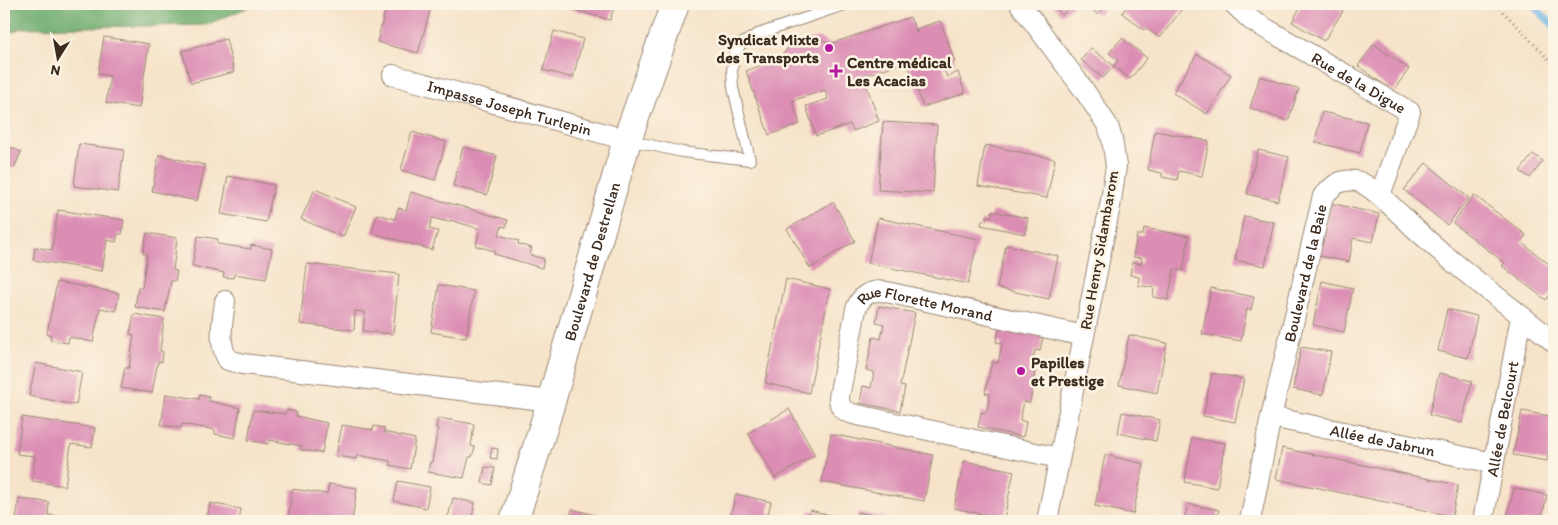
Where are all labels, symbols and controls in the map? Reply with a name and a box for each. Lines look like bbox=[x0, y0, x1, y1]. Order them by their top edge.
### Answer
place label: Syndicat Mixte des Transports bbox=[716, 30, 819, 68]
north arrow bbox=[32, 32, 82, 82]
marker: Syndicat Mixte des Transports bbox=[823, 42, 835, 54]
street label: Rue de la Digue bbox=[1308, 48, 1409, 117]
place label: Centre médical Les Acacias bbox=[847, 53, 952, 90]
text: N bbox=[49, 61, 62, 80]
marker: Centre médical Les Acacias bbox=[829, 64, 843, 78]
street label: Impasse Joseph Turlepin bbox=[425, 76, 594, 139]
street label: Rue Henry Sidambarom bbox=[1076, 169, 1122, 331]
street label: Boulevard de Destrellan bbox=[560, 179, 624, 343]
street label: Boulevard de la Baie bbox=[1279, 202, 1330, 344]
street label: Rue Florette Morand bbox=[852, 281, 995, 325]
place label: Papilles et Prestige bbox=[1031, 353, 1104, 391]
street label: Allée de Belcourt bbox=[1482, 359, 1522, 478]
marker: Papilles et Prestige bbox=[1015, 365, 1027, 377]
street label: Allée de Jabrun bbox=[1329, 420, 1437, 460]

